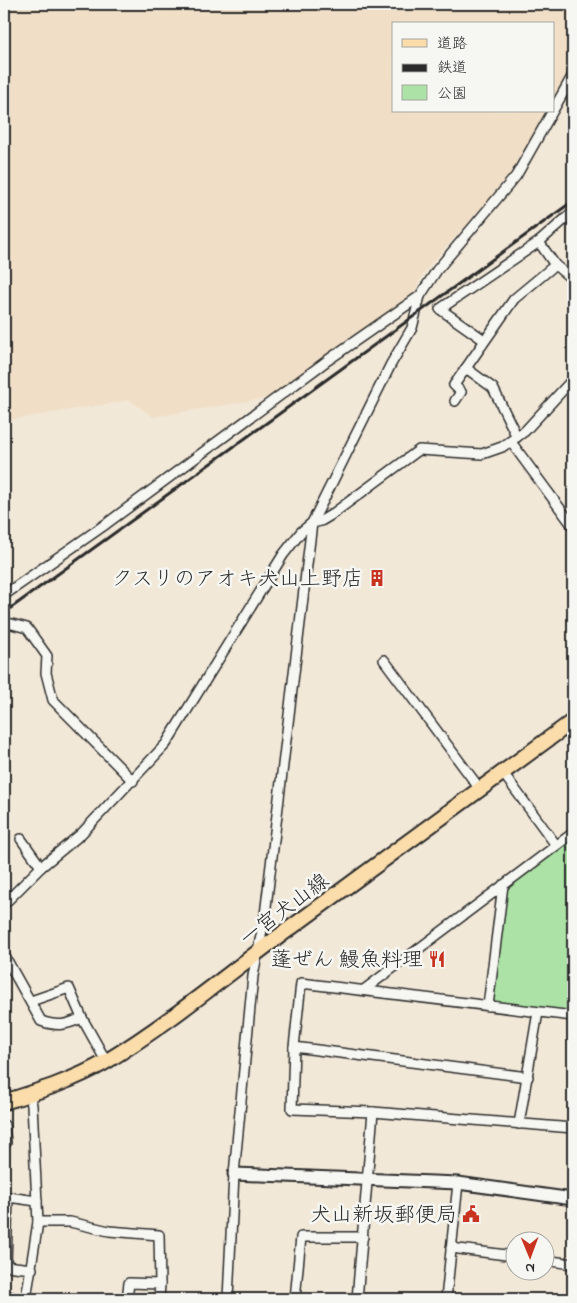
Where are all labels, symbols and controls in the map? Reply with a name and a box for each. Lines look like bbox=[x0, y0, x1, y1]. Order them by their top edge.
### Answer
legend bbox=[392, 22, 554, 112]
text: 道路 bbox=[437, 33, 467, 55]
text: 鉄道 bbox=[437, 57, 467, 79]
text: 公園 bbox=[437, 83, 467, 105]
place label: クスリのアオキ犬山上野店 bbox=[111, 565, 363, 595]
building icon: クスリのアオキ犬山上野店 bbox=[367, 568, 387, 588]
street label: 一宮犬山線 bbox=[234, 867, 336, 954]
place label: 蓬ぜん 鰻魚料理 bbox=[271, 946, 423, 976]
restaurant icon: 蓬ぜん 鰻魚料理 bbox=[427, 949, 447, 969]
place label: 犬山新坂郵便局 bbox=[310, 1201, 457, 1231]
public building icon: 犬山新坂郵便局 bbox=[461, 1204, 481, 1224]
north arrow bbox=[504, 1230, 554, 1280]
text: N bbox=[525, 1257, 535, 1278]

